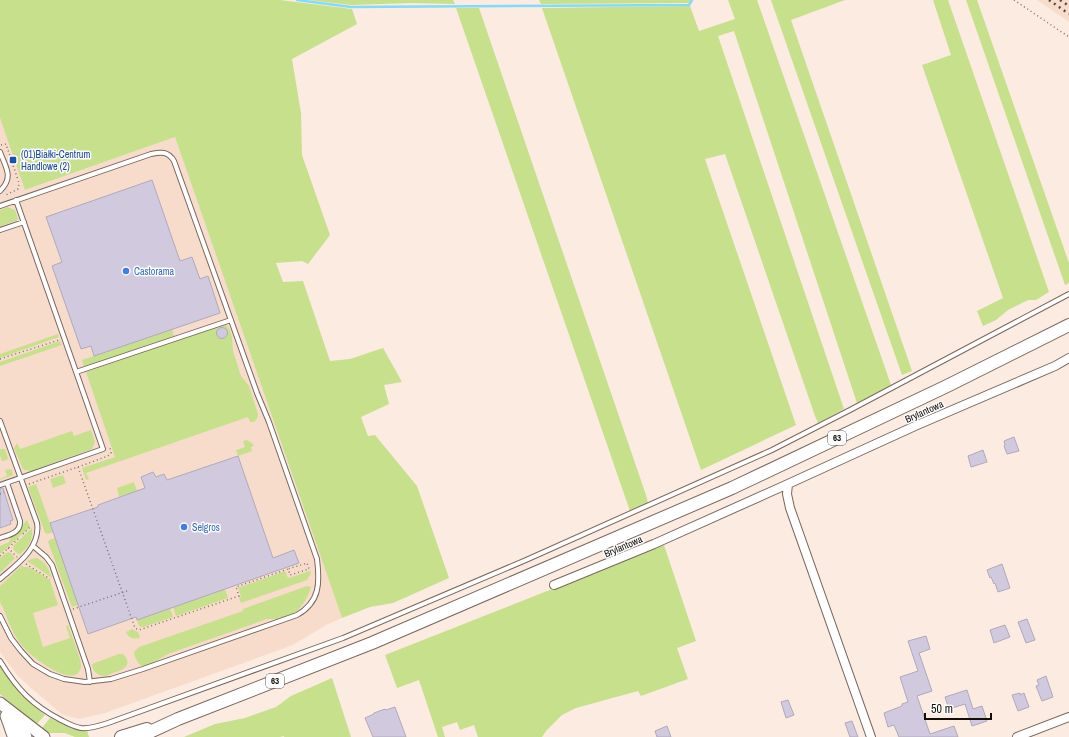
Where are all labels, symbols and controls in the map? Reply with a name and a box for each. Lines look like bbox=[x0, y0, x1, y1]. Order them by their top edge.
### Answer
place label: (01)Białki-Centrum Handlowe (2) bbox=[21, 148, 90, 173]
marker: (01)Białki-Centrum Handlowe (2) bbox=[8, 155, 18, 165]
place label: Castorama bbox=[134, 265, 175, 278]
marker: Castorama bbox=[121, 266, 131, 276]
street label: Brylantowa bbox=[903, 397, 946, 426]
road number: 63 bbox=[828, 431, 846, 445]
place label: Selgros bbox=[192, 521, 220, 534]
marker: Selgros bbox=[179, 522, 189, 532]
street label: Brylantowa bbox=[602, 532, 645, 560]
road number: 63 bbox=[266, 674, 284, 688]
scale bar bbox=[925, 695, 991, 721]
text: 50 m bbox=[931, 701, 953, 717]

